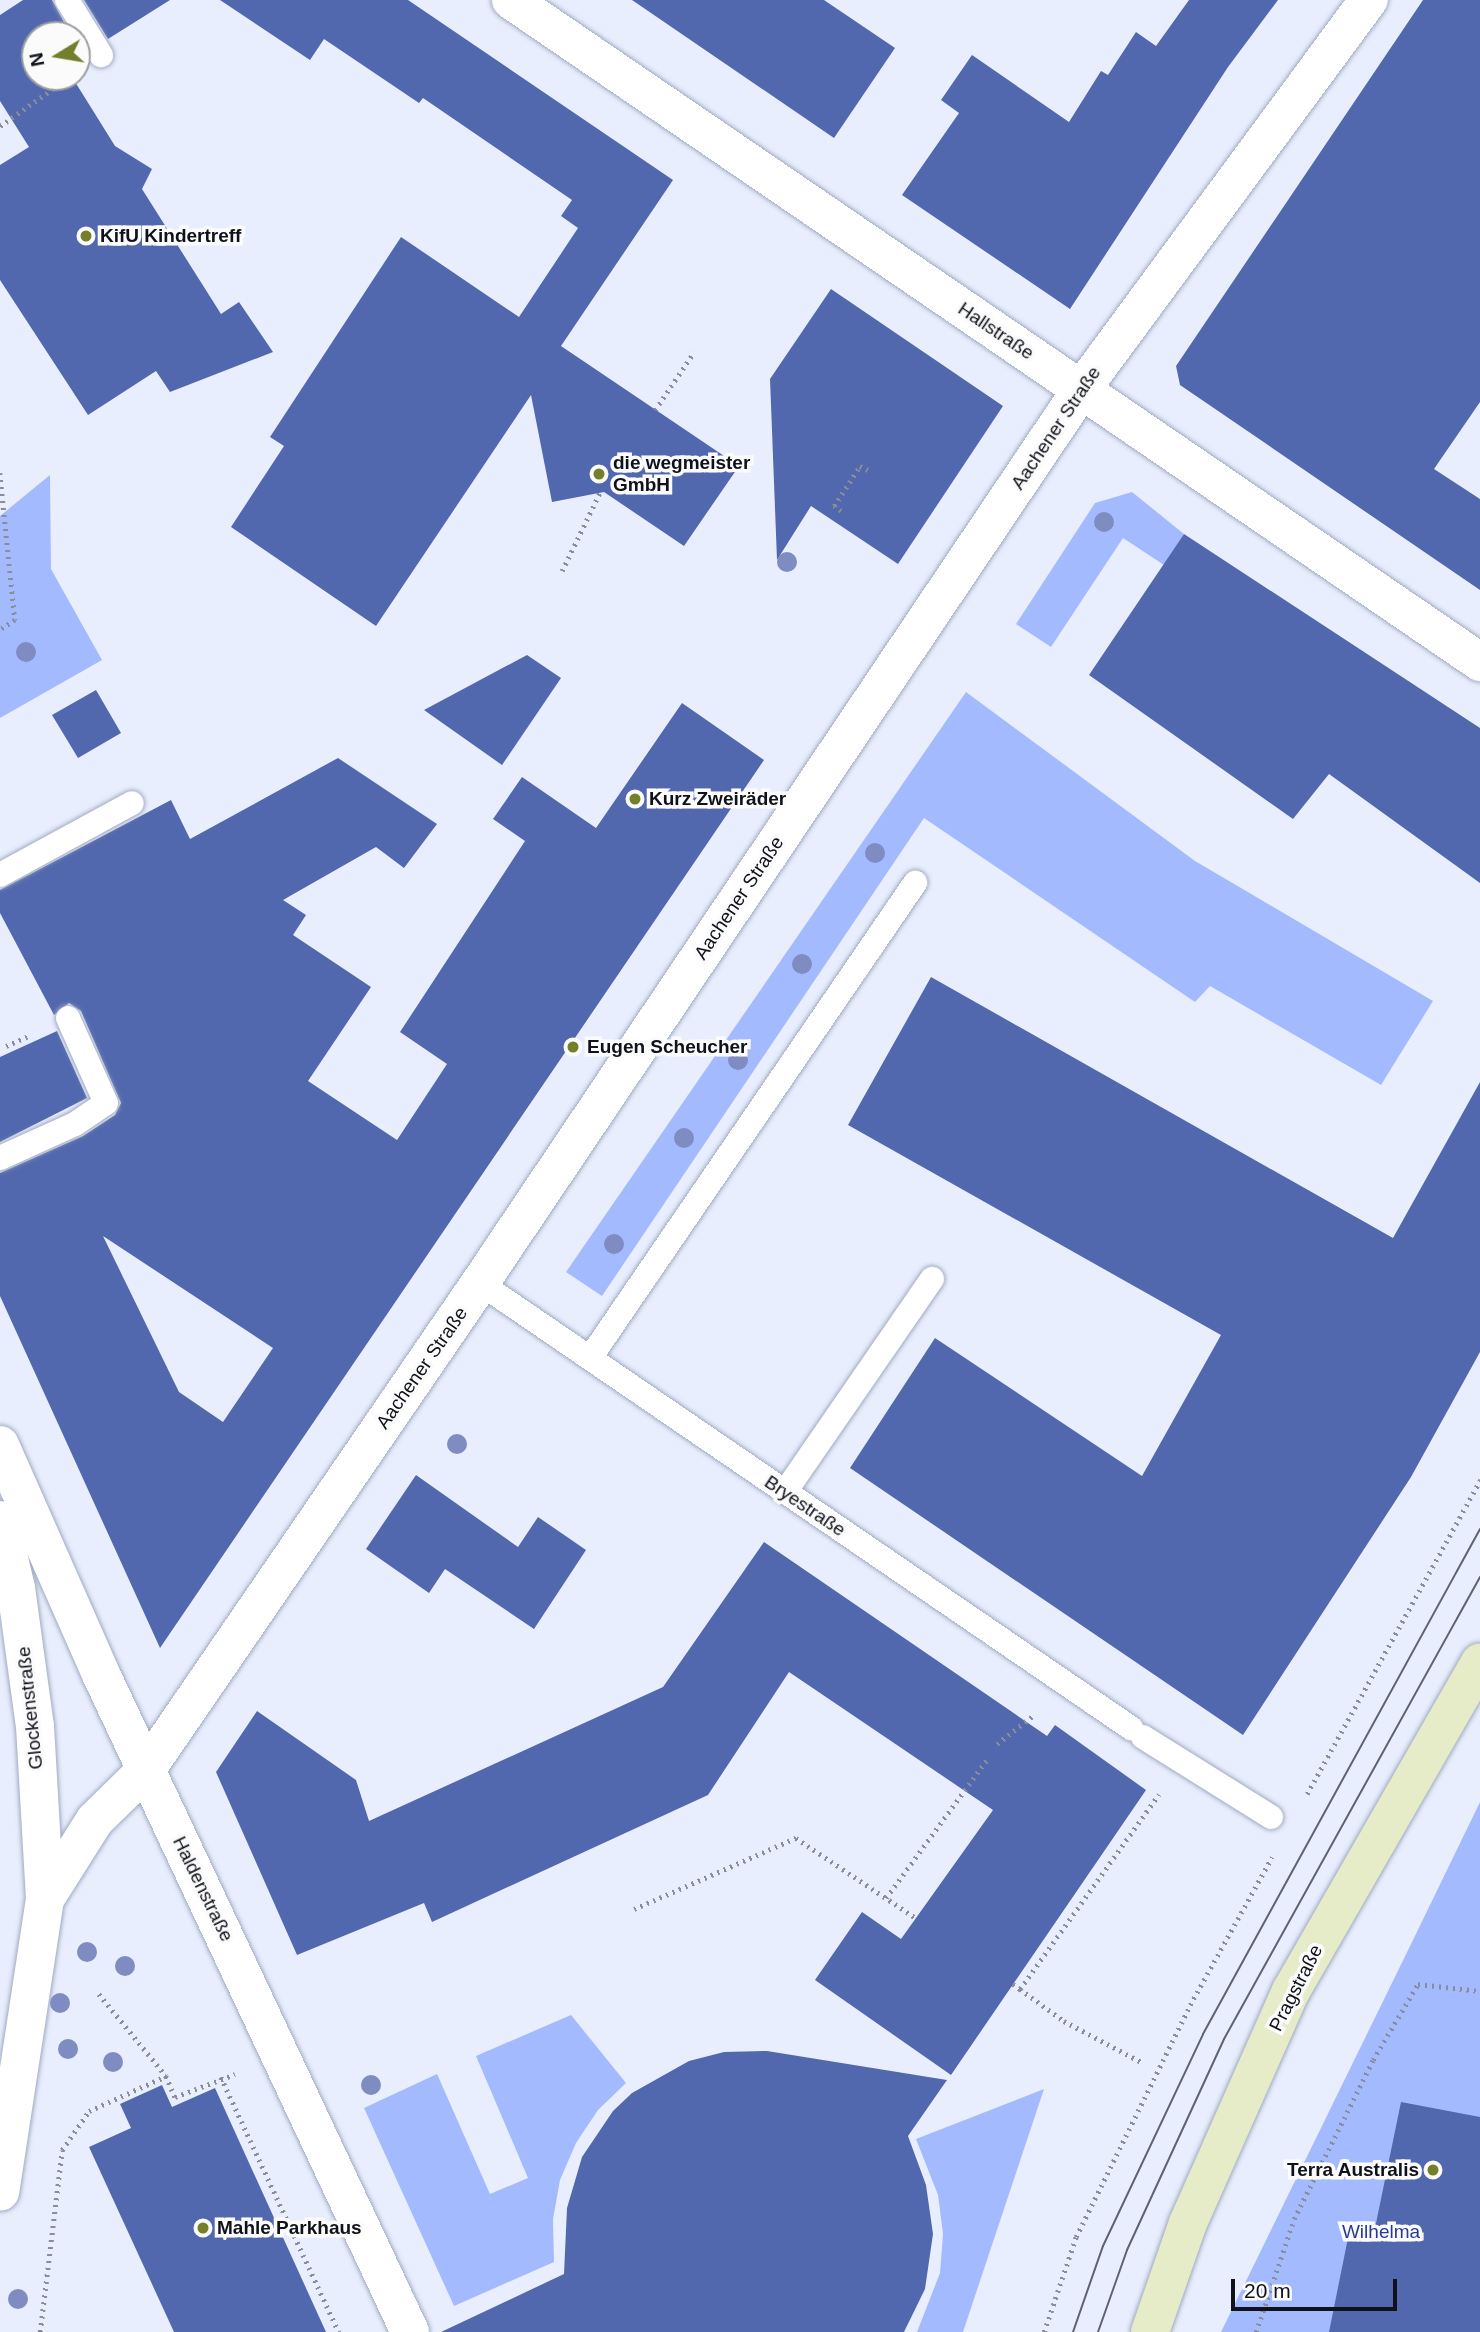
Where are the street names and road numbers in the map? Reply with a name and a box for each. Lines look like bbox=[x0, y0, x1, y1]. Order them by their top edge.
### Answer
street label: Hallstraße bbox=[954, 297, 1038, 365]
street label: Aachener Straße bbox=[1006, 362, 1106, 494]
street label: Aachener Straße bbox=[689, 832, 789, 964]
street label: Aachener Straße bbox=[371, 1303, 473, 1433]
street label: Bryestraße bbox=[760, 1471, 850, 1541]
street label: Glockenstraße bbox=[12, 1645, 48, 1771]
street label: Haldenstraße bbox=[168, 1833, 238, 1945]
street label: Pragstraße bbox=[1265, 1941, 1327, 2035]

